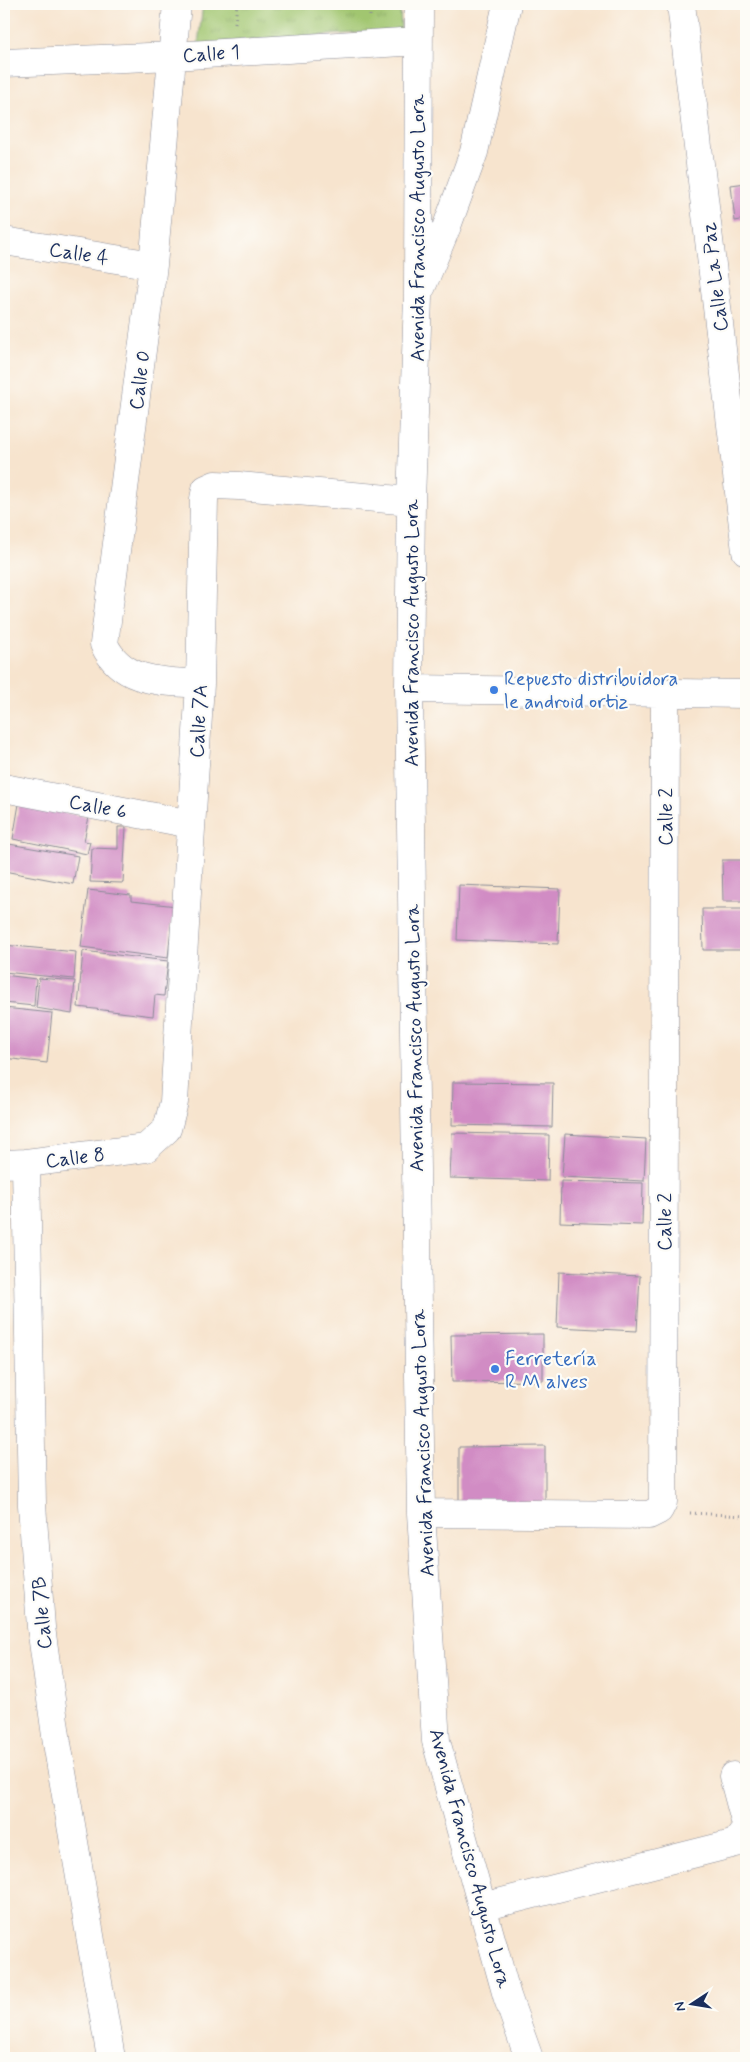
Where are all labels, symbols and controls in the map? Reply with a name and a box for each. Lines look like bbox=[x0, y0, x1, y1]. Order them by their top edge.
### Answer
street label: Calle 1 bbox=[182, 39, 241, 70]
street label: Avenida Francisco Augusto Lora bbox=[405, 93, 432, 362]
street label: Calle La Paz bbox=[695, 221, 736, 333]
street label: Calle 4 bbox=[47, 236, 111, 273]
street label: Calle 0 bbox=[123, 349, 158, 411]
street label: Avenida Francisco Augusto Lora bbox=[399, 498, 426, 767]
place label: Repuesto distribuidora le android ortiz bbox=[504, 666, 678, 716]
street label: Calle 7A bbox=[184, 684, 215, 759]
marker: Repuesto distribuidora le android ortiz bbox=[488, 684, 500, 696]
street label: Calle 2 bbox=[653, 788, 680, 846]
street label: Calle 6 bbox=[66, 789, 129, 826]
street label: Avenida Francisco Augusto Lora bbox=[400, 903, 431, 1172]
street label: Calle 8 bbox=[44, 1141, 106, 1176]
street label: Calle 2 bbox=[652, 1193, 679, 1251]
street label: Avenida Francisco Augusto Lora bbox=[405, 1308, 442, 1577]
place label: Ferretería R M alves bbox=[505, 1346, 597, 1396]
marker: Ferretería R M alves bbox=[489, 1363, 501, 1375]
street label: Calle 7B bbox=[26, 1575, 59, 1651]
street label: Avenida Francisco Augusto Lora bbox=[422, 1726, 517, 1992]
north arrow bbox=[668, 1980, 718, 2030]
text: N bbox=[670, 2000, 690, 2013]

